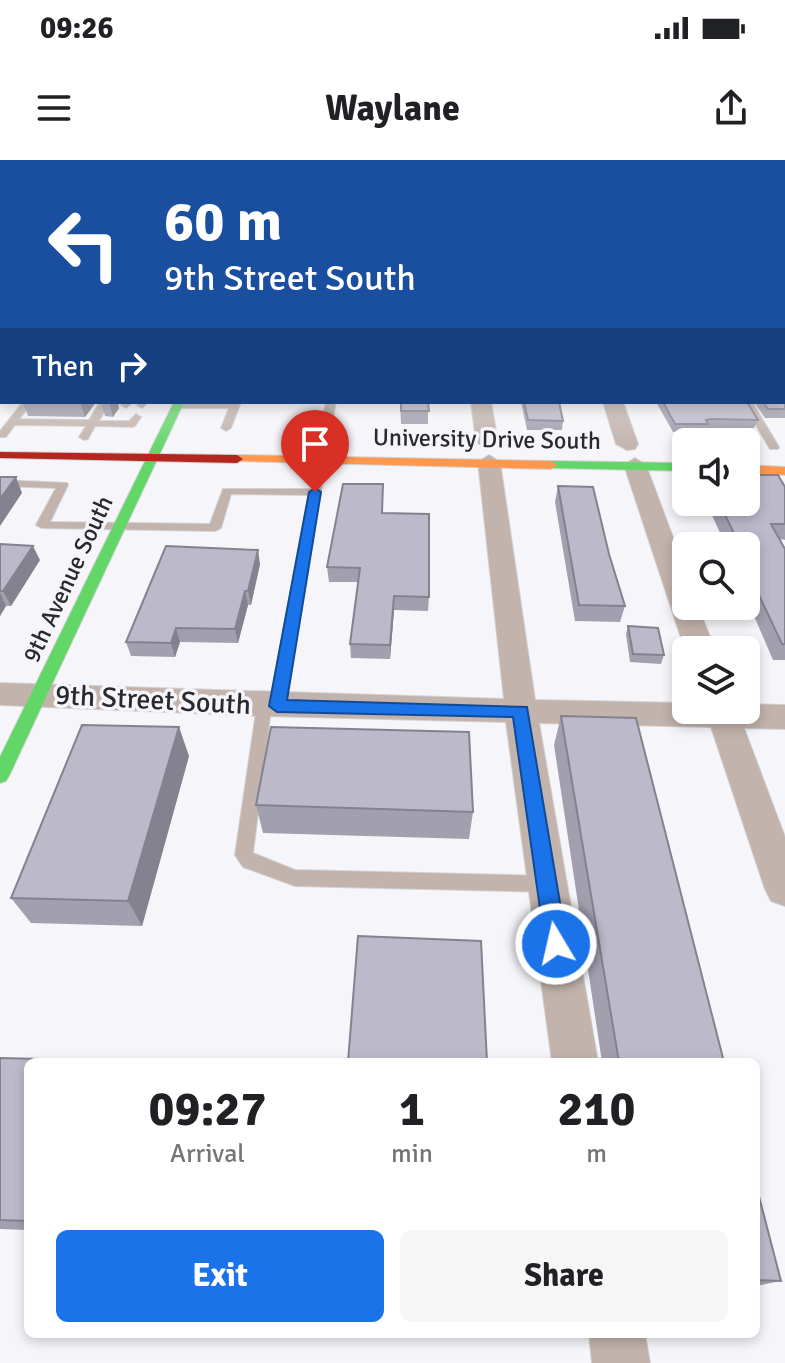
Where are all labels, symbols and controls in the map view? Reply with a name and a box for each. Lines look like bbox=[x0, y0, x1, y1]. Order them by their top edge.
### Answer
text: 09:26 bbox=[40, 10, 114, 47]
icon: menu bbox=[32, 86, 76, 130]
text: Waylane bbox=[325, 86, 460, 131]
icon: share bbox=[709, 86, 753, 130]
text: 60 m bbox=[164, 187, 282, 256]
icon: left bbox=[32, 192, 136, 296]
text: 9th Street South bbox=[164, 256, 416, 301]
icon: right bbox=[110, 344, 154, 388]
text: Then bbox=[32, 348, 94, 385]
pin bbox=[281, 410, 349, 492]
icon: arrive bbox=[293, 422, 337, 466]
street label: University Drive South bbox=[373, 422, 601, 456]
map controls bbox=[672, 428, 760, 724]
button: sound bbox=[672, 428, 760, 516]
street label: 9th Avenue South bbox=[16, 491, 120, 667]
button: search bbox=[672, 532, 760, 620]
button: layers bbox=[672, 636, 760, 724]
street label: 9th Street South bbox=[54, 678, 252, 722]
position arrow bbox=[514, 902, 598, 986]
text: 09:27 bbox=[149, 1080, 266, 1139]
text: 1 bbox=[399, 1080, 425, 1139]
text: 210 bbox=[558, 1080, 635, 1139]
text: Arrival bbox=[170, 1138, 245, 1170]
text: min bbox=[391, 1138, 433, 1170]
text: m bbox=[586, 1138, 607, 1170]
button: Exit bbox=[56, 1230, 384, 1322]
button: Share bbox=[400, 1230, 728, 1322]

